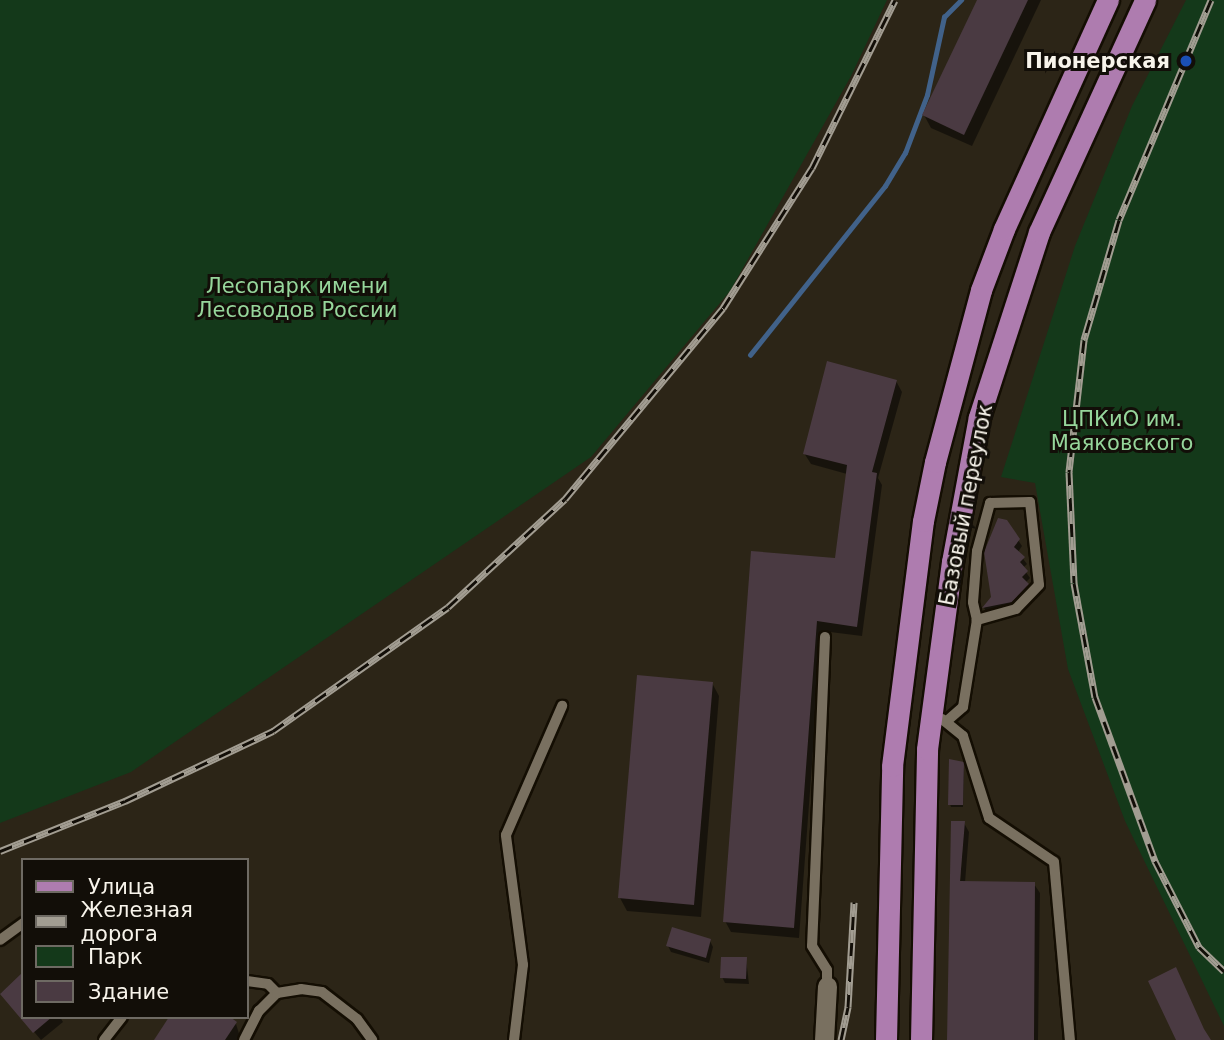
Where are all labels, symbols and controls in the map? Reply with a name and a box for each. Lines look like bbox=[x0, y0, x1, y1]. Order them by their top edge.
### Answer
place label: Пионерская bbox=[1025, 48, 1170, 74]
marker: Пионерская bbox=[1176, 51, 1196, 71]
park label: Лесопарк имени Лесоводов России bbox=[197, 273, 397, 323]
street label: Базовый переулок bbox=[934, 402, 998, 608]
park label: ЦПКиО им. Маяковского bbox=[1051, 406, 1193, 456]
legend bbox=[21, 858, 248, 1019]
text: Улица bbox=[88, 875, 155, 899]
text: Железная дорога bbox=[81, 898, 193, 946]
text: Парк bbox=[88, 945, 143, 969]
text: Здание bbox=[88, 980, 169, 1004]

